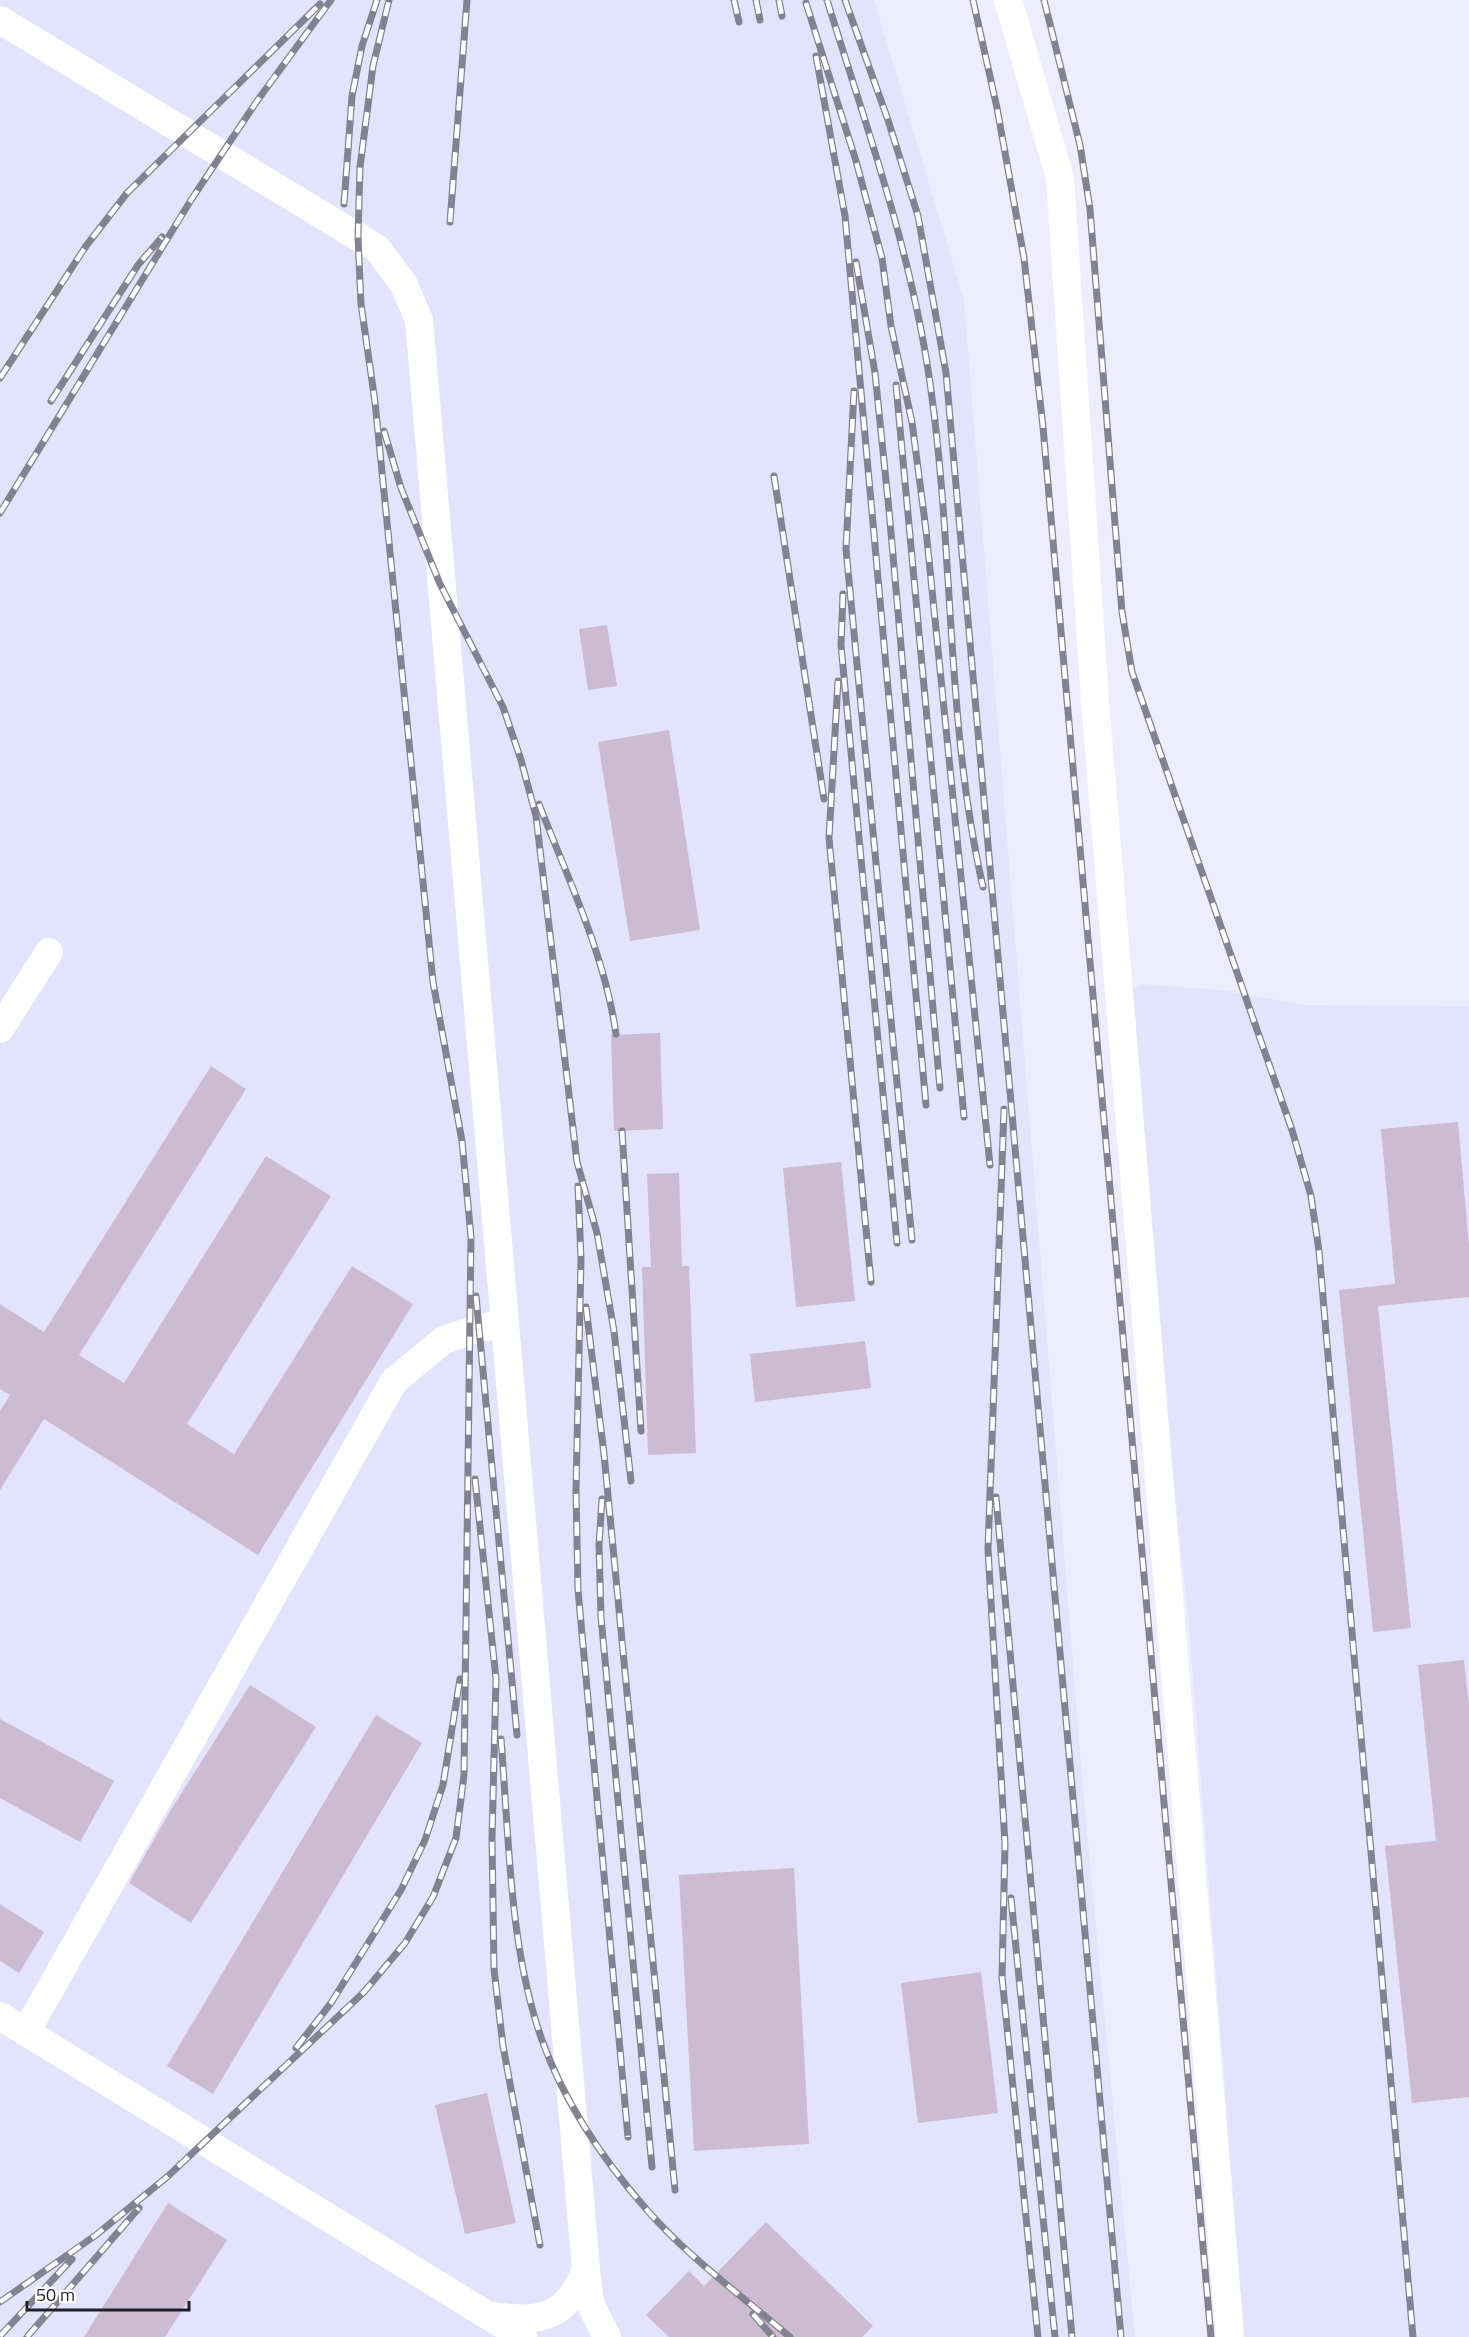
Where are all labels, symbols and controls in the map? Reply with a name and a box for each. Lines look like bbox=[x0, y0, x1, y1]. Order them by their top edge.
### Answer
scale bar bbox=[27, 2274, 189, 2312]
text: 50 m bbox=[36, 2281, 75, 2308]

